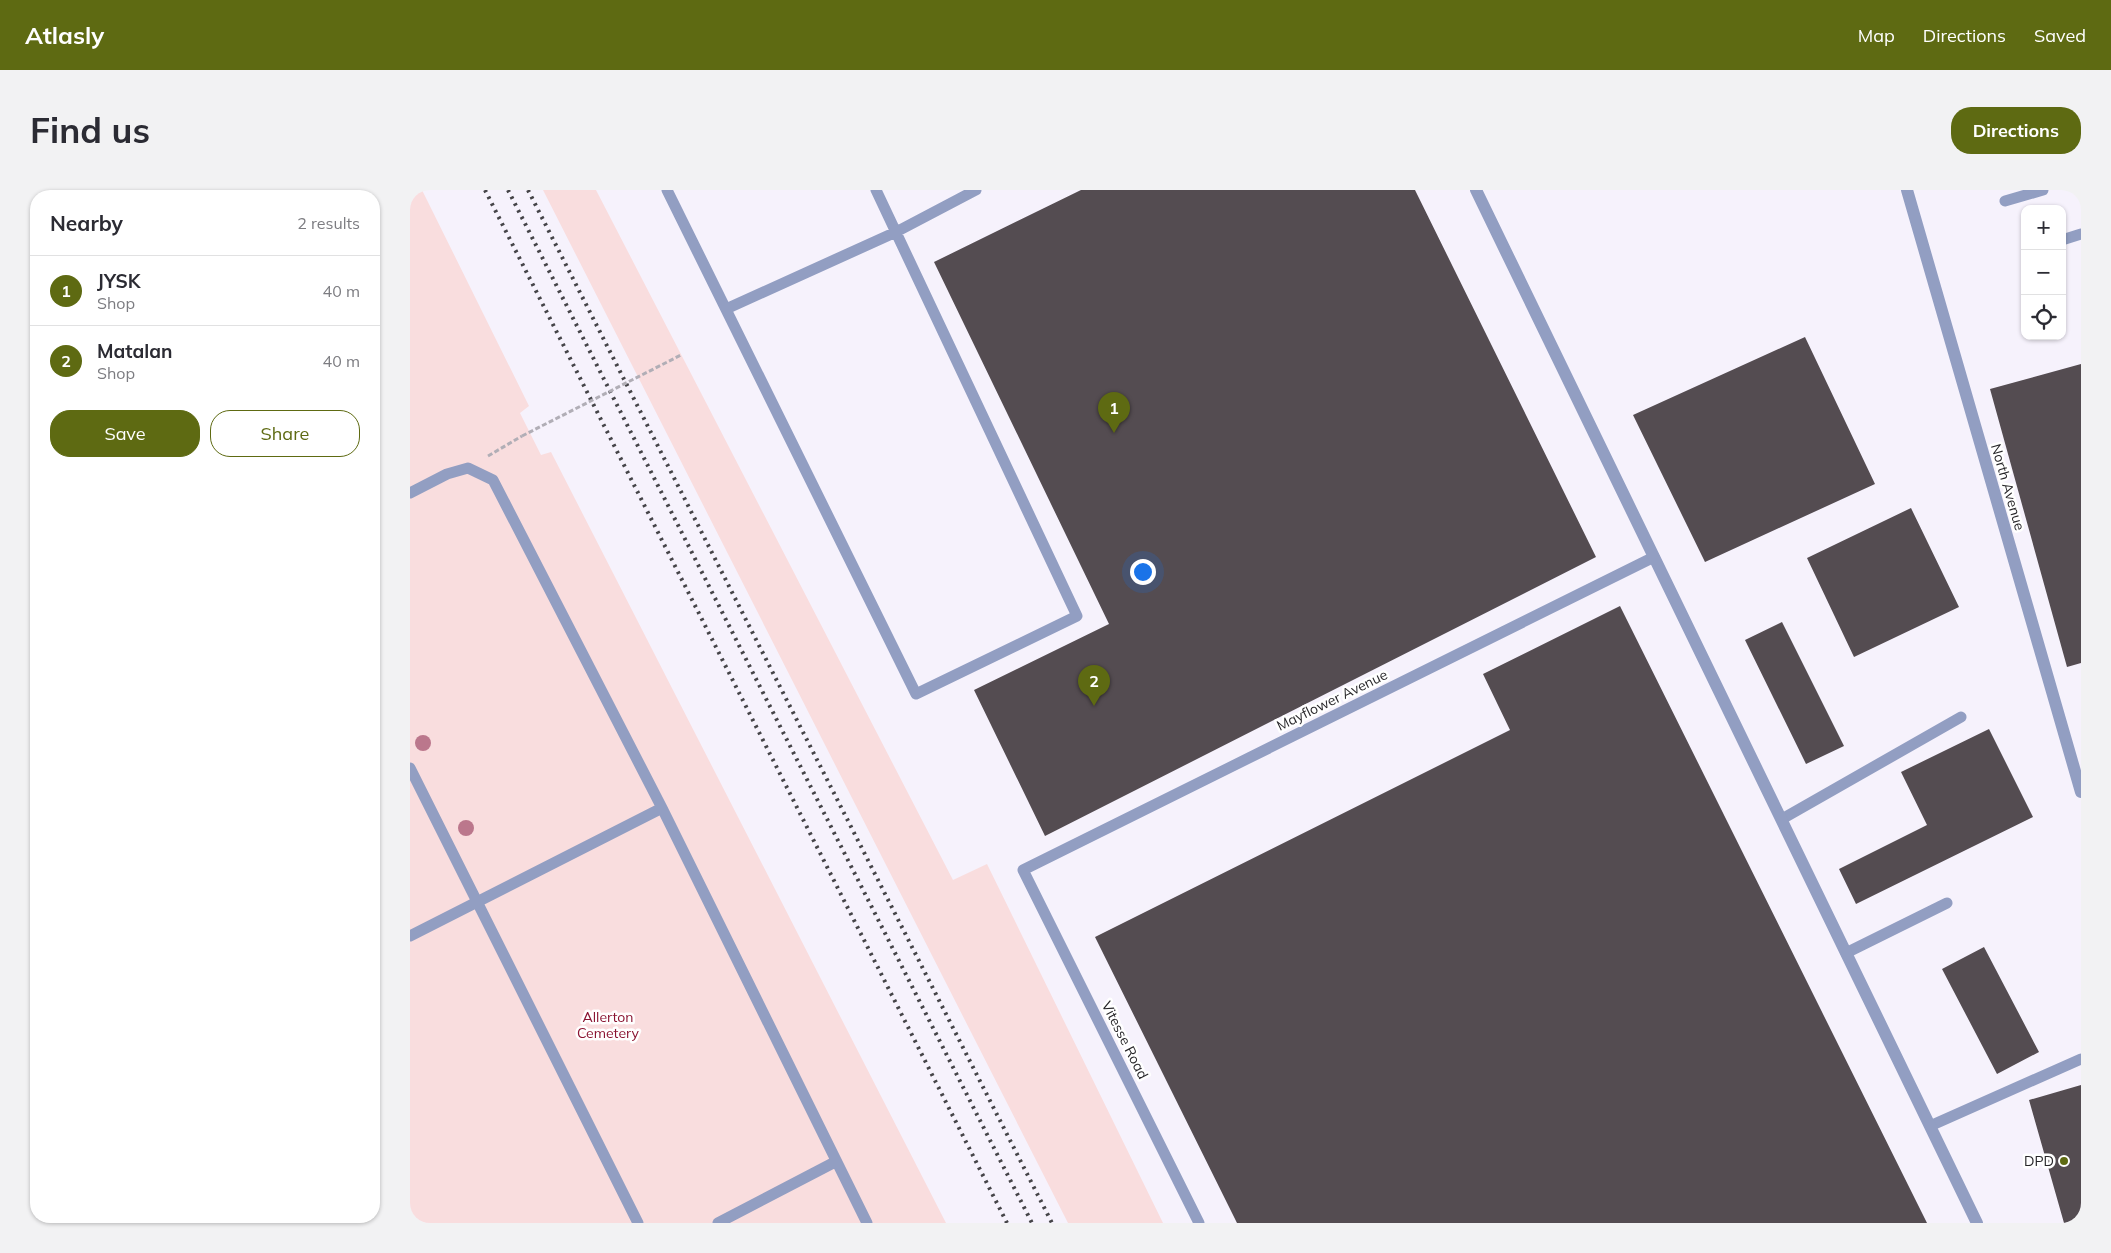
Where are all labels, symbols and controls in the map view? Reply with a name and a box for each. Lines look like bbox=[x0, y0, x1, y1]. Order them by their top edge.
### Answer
text: Atlasly bbox=[25, 20, 104, 50]
text: Map bbox=[1858, 24, 1895, 47]
text: Directions bbox=[1923, 24, 2006, 47]
text: Saved bbox=[2034, 24, 2086, 47]
button: Directions bbox=[1951, 107, 2081, 154]
text: Find us bbox=[30, 108, 150, 152]
map controls bbox=[2021, 205, 2066, 340]
button: + bbox=[2021, 205, 2066, 250]
text: Nearby bbox=[50, 210, 123, 236]
text: 2 results bbox=[297, 213, 360, 233]
button: − bbox=[2021, 250, 2066, 295]
text: JYSK bbox=[97, 269, 140, 293]
text: 1 bbox=[61, 281, 71, 301]
text: 40 m bbox=[323, 281, 360, 301]
text: Shop bbox=[97, 293, 135, 313]
button: locate bbox=[2021, 295, 2066, 340]
text: Matalan bbox=[97, 339, 173, 363]
text: 2 bbox=[61, 351, 71, 371]
text: 40 m bbox=[323, 351, 360, 371]
text: Shop bbox=[97, 363, 135, 383]
pin: 1 bbox=[1098, 392, 1130, 433]
button: Save bbox=[50, 410, 200, 457]
button: Share bbox=[210, 410, 360, 457]
street label: North Avenue bbox=[1987, 442, 2029, 532]
your location bbox=[1130, 559, 1156, 585]
pin: 2 bbox=[1078, 665, 1110, 706]
street label: Mayflower Avenue bbox=[1274, 665, 1390, 735]
street label: Vitesse Road bbox=[1098, 998, 1152, 1082]
park label: Allerton Cemetery bbox=[577, 1008, 640, 1042]
place label: DPD bbox=[2024, 1152, 2054, 1170]
marker: DPD bbox=[2058, 1155, 2070, 1167]

